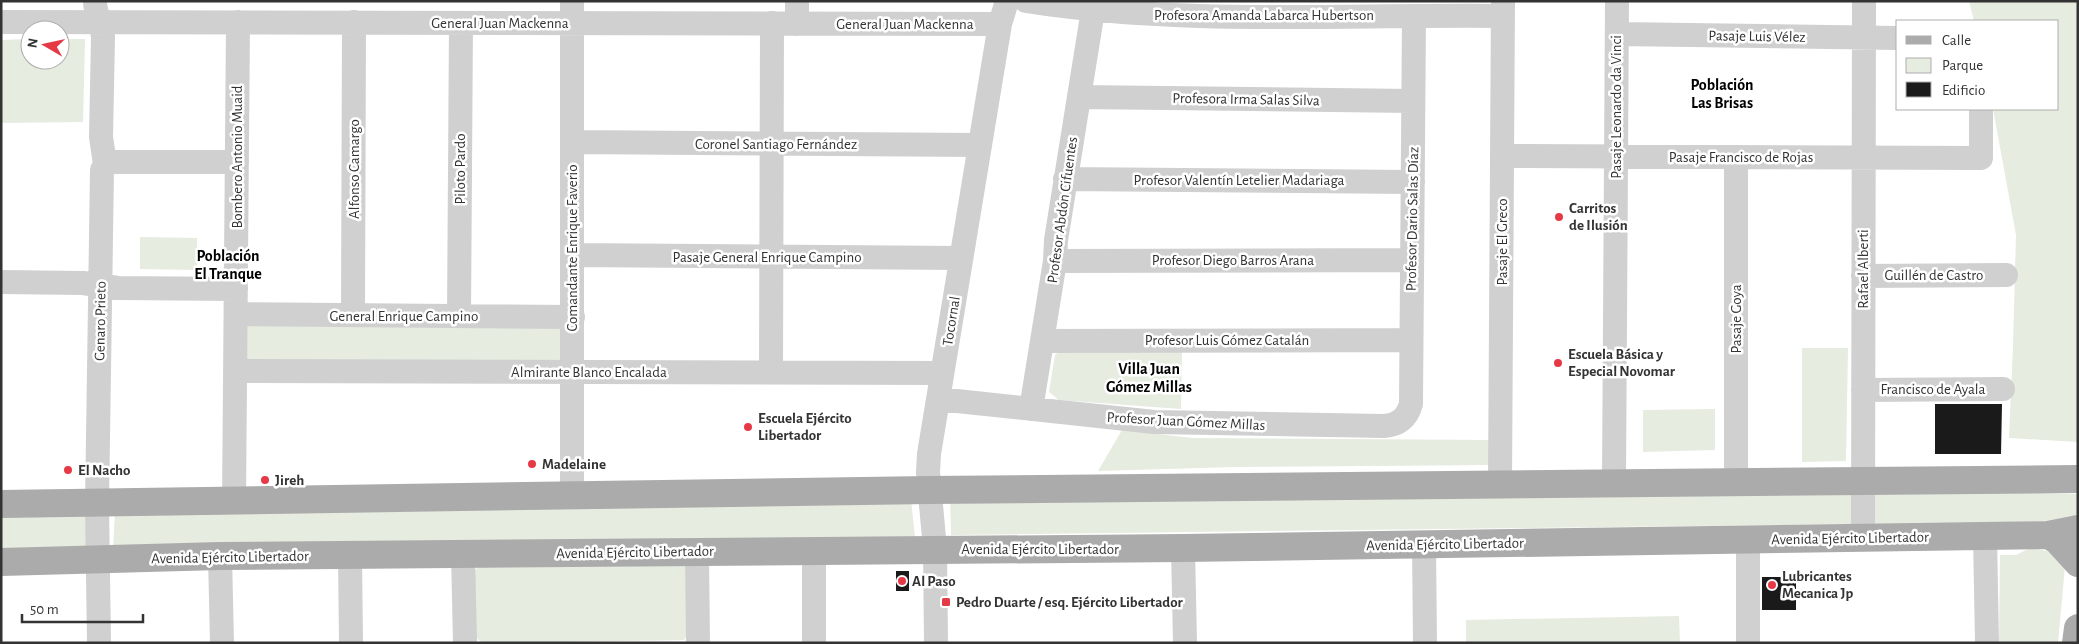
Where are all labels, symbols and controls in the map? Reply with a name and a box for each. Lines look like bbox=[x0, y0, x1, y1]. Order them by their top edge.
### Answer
street label: Profesora Amanda Labarca Hubertson bbox=[1154, 8, 1374, 23]
street label: General Juan Mackenna bbox=[431, 16, 569, 31]
street label: General Juan Mackenna bbox=[836, 17, 974, 32]
north arrow bbox=[20, 20, 70, 70]
legend bbox=[1896, 20, 2059, 110]
street label: Pasaje Luis Vélez bbox=[1708, 28, 1806, 45]
text: Calle bbox=[1942, 33, 1971, 48]
street label: Pasaje Leonardo da Vinci bbox=[1609, 35, 1624, 179]
text: N bbox=[25, 37, 41, 49]
text: Parque bbox=[1942, 58, 1983, 73]
district label: Población Las Brisas bbox=[1690, 77, 1754, 111]
text: Edificio bbox=[1942, 83, 1985, 98]
street label: Bombero Antonio Muaid bbox=[230, 85, 245, 229]
street label: Profesora Irma Salas Silva bbox=[1172, 91, 1320, 108]
street label: Alfonso Camargo bbox=[347, 119, 362, 219]
street label: Piloto Pardo bbox=[453, 133, 468, 205]
street label: Profesor Abdón Cifuentes bbox=[1045, 136, 1080, 284]
street label: Coronel Santiago Fernández bbox=[695, 137, 857, 152]
street label: Profesor Dario Salas Díaz bbox=[1404, 147, 1421, 291]
street label: Pasaje Francisco de Rojas bbox=[1669, 150, 1813, 165]
street label: Comandante Enrique Faverio bbox=[565, 164, 580, 332]
street label: Profesor Valentín Letelier Madariaga bbox=[1134, 173, 1345, 188]
street label: Pasaje El Greco bbox=[1495, 198, 1510, 286]
place label: Carritos de Ilusión bbox=[1569, 201, 1628, 233]
marker: Carritos de Ilusión bbox=[1553, 211, 1565, 223]
street label: Rafael Alberti bbox=[1856, 229, 1871, 309]
district label: Población El Tranque bbox=[194, 248, 262, 282]
street label: Pasaje General Enrique Campino bbox=[672, 250, 862, 265]
street label: Profesor Diego Barros Arana bbox=[1152, 253, 1314, 268]
street label: Guillén de Castro bbox=[1885, 268, 1983, 283]
street label: Genaro Prieto bbox=[92, 281, 109, 361]
street label: Pasaje Goya bbox=[1729, 284, 1744, 354]
street label: Tocornal bbox=[940, 295, 963, 347]
street label: General Enrique Campino bbox=[330, 309, 478, 324]
street label: Profesor Luis Gómez Catalán bbox=[1145, 333, 1309, 348]
place label: Escuela Básica y Especial Novomar bbox=[1568, 347, 1676, 379]
marker: Escuela Básica y Especial Novomar bbox=[1552, 357, 1564, 369]
district label: Villa Juan Gómez Millas bbox=[1106, 361, 1192, 395]
street label: Almirante Blanco Encalada bbox=[511, 365, 667, 380]
street label: Francisco de Ayala bbox=[1880, 382, 1986, 397]
street label: Profesor Juan Gómez Millas bbox=[1106, 410, 1266, 433]
place label: Escuela Ejército Libertador bbox=[758, 411, 852, 443]
marker: Escuela Ejército Libertador bbox=[742, 421, 754, 433]
place label: Madelaine bbox=[542, 457, 606, 472]
marker: Madelaine bbox=[526, 458, 538, 470]
place label: El Nacho bbox=[78, 463, 131, 478]
marker: El Nacho bbox=[62, 464, 74, 476]
place label: Jireh bbox=[275, 473, 304, 488]
marker: Jireh bbox=[259, 474, 271, 486]
street label: Avenida Ejército Libertador bbox=[1771, 530, 1929, 547]
street label: Avenida Ejército Libertador bbox=[1366, 536, 1524, 553]
street label: Avenida Ejército Libertador bbox=[961, 542, 1119, 557]
street label: Avenida Ejército Libertador bbox=[556, 544, 714, 561]
street label: Avenida Ejército Libertador bbox=[151, 549, 309, 566]
place label: Lubricantes Mecanica Jp bbox=[1782, 569, 1853, 601]
place label: Al Paso bbox=[912, 574, 956, 589]
marker: Al Paso bbox=[896, 575, 908, 587]
marker: Lubricantes Mecanica Jp bbox=[1766, 579, 1778, 591]
scale bar bbox=[22, 592, 144, 624]
place label: Pedro Duarte / esq. Ejército Libertador bbox=[956, 595, 1184, 610]
marker: Pedro Duarte / esq. Ejército Libertador bbox=[940, 596, 952, 608]
text: 50 m bbox=[30, 602, 59, 617]

